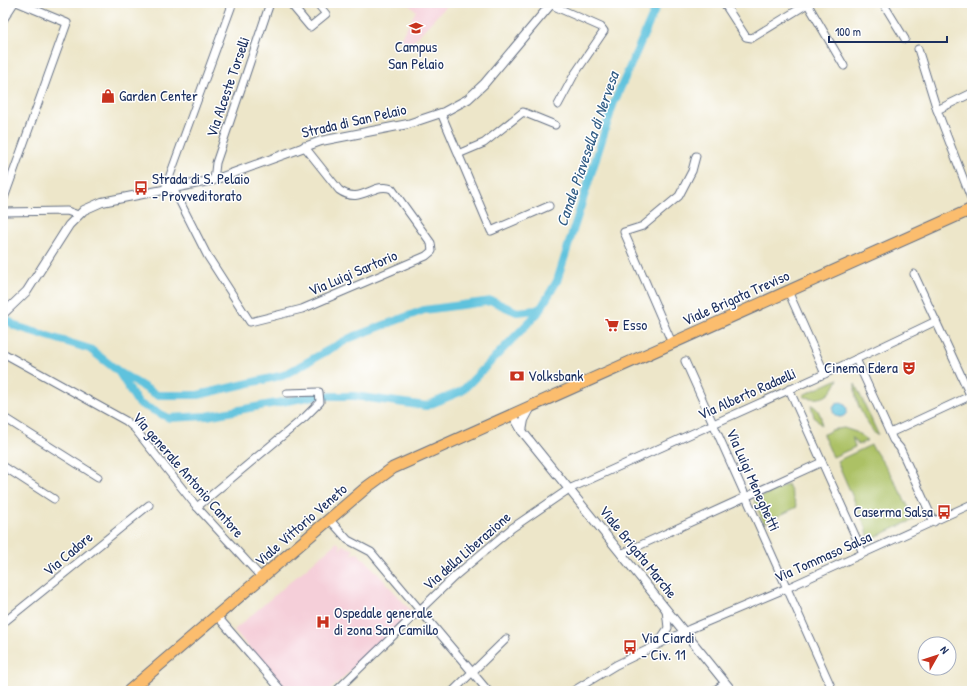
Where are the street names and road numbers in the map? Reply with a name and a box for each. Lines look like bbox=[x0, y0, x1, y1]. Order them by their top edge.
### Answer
street label: Via Alceste Torselli bbox=[201, 34, 255, 140]
street label: Strada di San Pelaio bbox=[299, 98, 408, 143]
street label: Via Luigi Sartorio bbox=[305, 244, 400, 301]
street label: Viale Brigata Treviso bbox=[679, 265, 793, 330]
street label: Via Alberto Radaelli bbox=[694, 363, 799, 425]
street label: Via generale Antonio Cantore bbox=[128, 407, 249, 542]
street label: Via Luigi Meneghetti bbox=[722, 425, 785, 534]
street label: Viale Vittorio Veneto bbox=[250, 479, 351, 571]
street label: Viale Brigata Marche bbox=[594, 501, 682, 602]
street label: Via della Liberazione bbox=[418, 507, 515, 595]
street label: Via Tommaso Salsa bbox=[771, 526, 875, 587]
street label: Via Cadore bbox=[38, 527, 97, 581]

